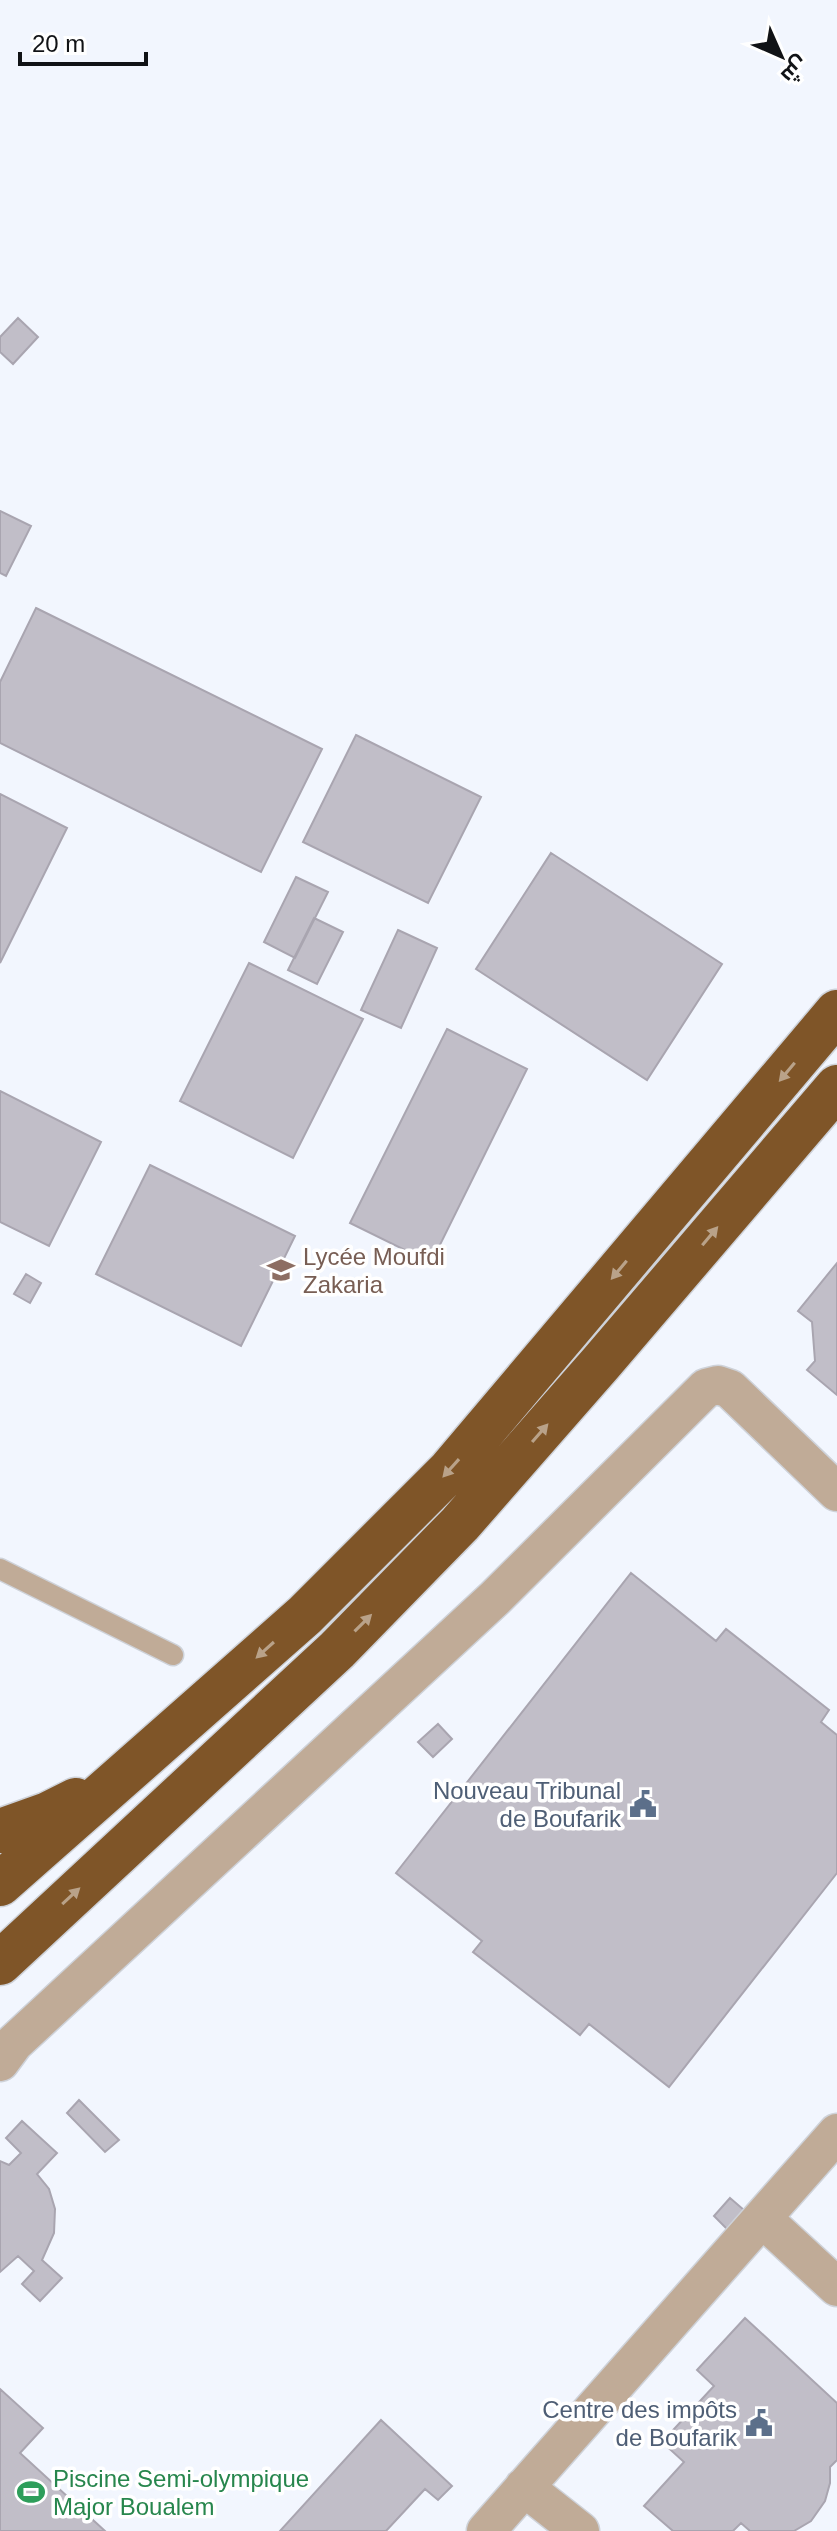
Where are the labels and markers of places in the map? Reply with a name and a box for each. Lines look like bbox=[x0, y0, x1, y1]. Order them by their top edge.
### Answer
place label: Lycée Moufdi Zakaria bbox=[303, 1243, 445, 1298]
school or university icon: Lycée Moufdi Zakaria bbox=[266, 1255, 296, 1285]
place label: Nouveau Tribunal de Boufarik bbox=[433, 1777, 622, 1832]
public building icon: Nouveau Tribunal de Boufarik bbox=[628, 1789, 658, 1819]
place label: Centre des impôts de Boufarik bbox=[542, 2396, 738, 2451]
public building icon: Centre des impôts de Boufarik bbox=[744, 2408, 774, 2438]
place label: Piscine Semi-olympique Major Boualem bbox=[53, 2465, 309, 2520]
sports icon: Piscine Semi-olympique Major Boualem bbox=[16, 2477, 46, 2507]

